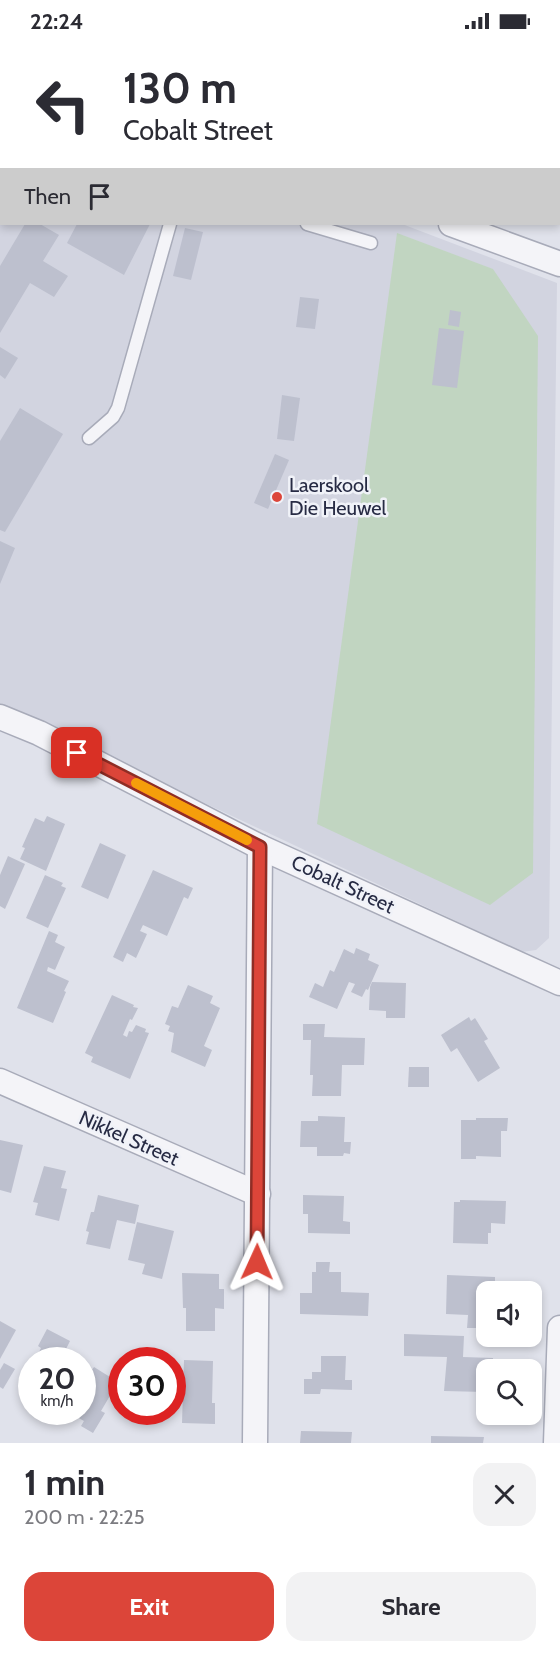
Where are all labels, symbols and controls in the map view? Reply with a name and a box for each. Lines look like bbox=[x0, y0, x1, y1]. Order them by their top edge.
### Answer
text: 22:24 bbox=[30, 8, 83, 35]
text: 130 m bbox=[123, 62, 237, 114]
icon: left bbox=[24, 66, 102, 144]
text: Cobalt Street bbox=[123, 114, 273, 147]
icon: arrive bbox=[83, 180, 116, 213]
text: Then bbox=[24, 183, 71, 210]
place label: Laerskool Die Heuwel bbox=[289, 473, 387, 520]
marker: Laerskool Die Heuwel bbox=[270, 490, 284, 504]
pin bbox=[51, 727, 102, 778]
icon: arrive bbox=[60, 736, 93, 769]
street label: Cobalt Street bbox=[288, 850, 399, 918]
street label: Nikkel Street bbox=[75, 1105, 183, 1171]
position arrow bbox=[225, 1230, 289, 1294]
map controls bbox=[476, 1281, 542, 1425]
button: sound bbox=[476, 1281, 542, 1347]
speed limit sign: 30 bbox=[108, 1347, 186, 1425]
button: search bbox=[476, 1359, 542, 1425]
text: 20 bbox=[38, 1360, 76, 1397]
text: km/h bbox=[41, 1392, 73, 1410]
text: 1 min bbox=[24, 1460, 105, 1504]
button: close bbox=[473, 1463, 536, 1526]
text: 200 m · 22:25 bbox=[24, 1505, 145, 1529]
button: Exit bbox=[24, 1572, 274, 1641]
button: Share bbox=[286, 1572, 536, 1641]

